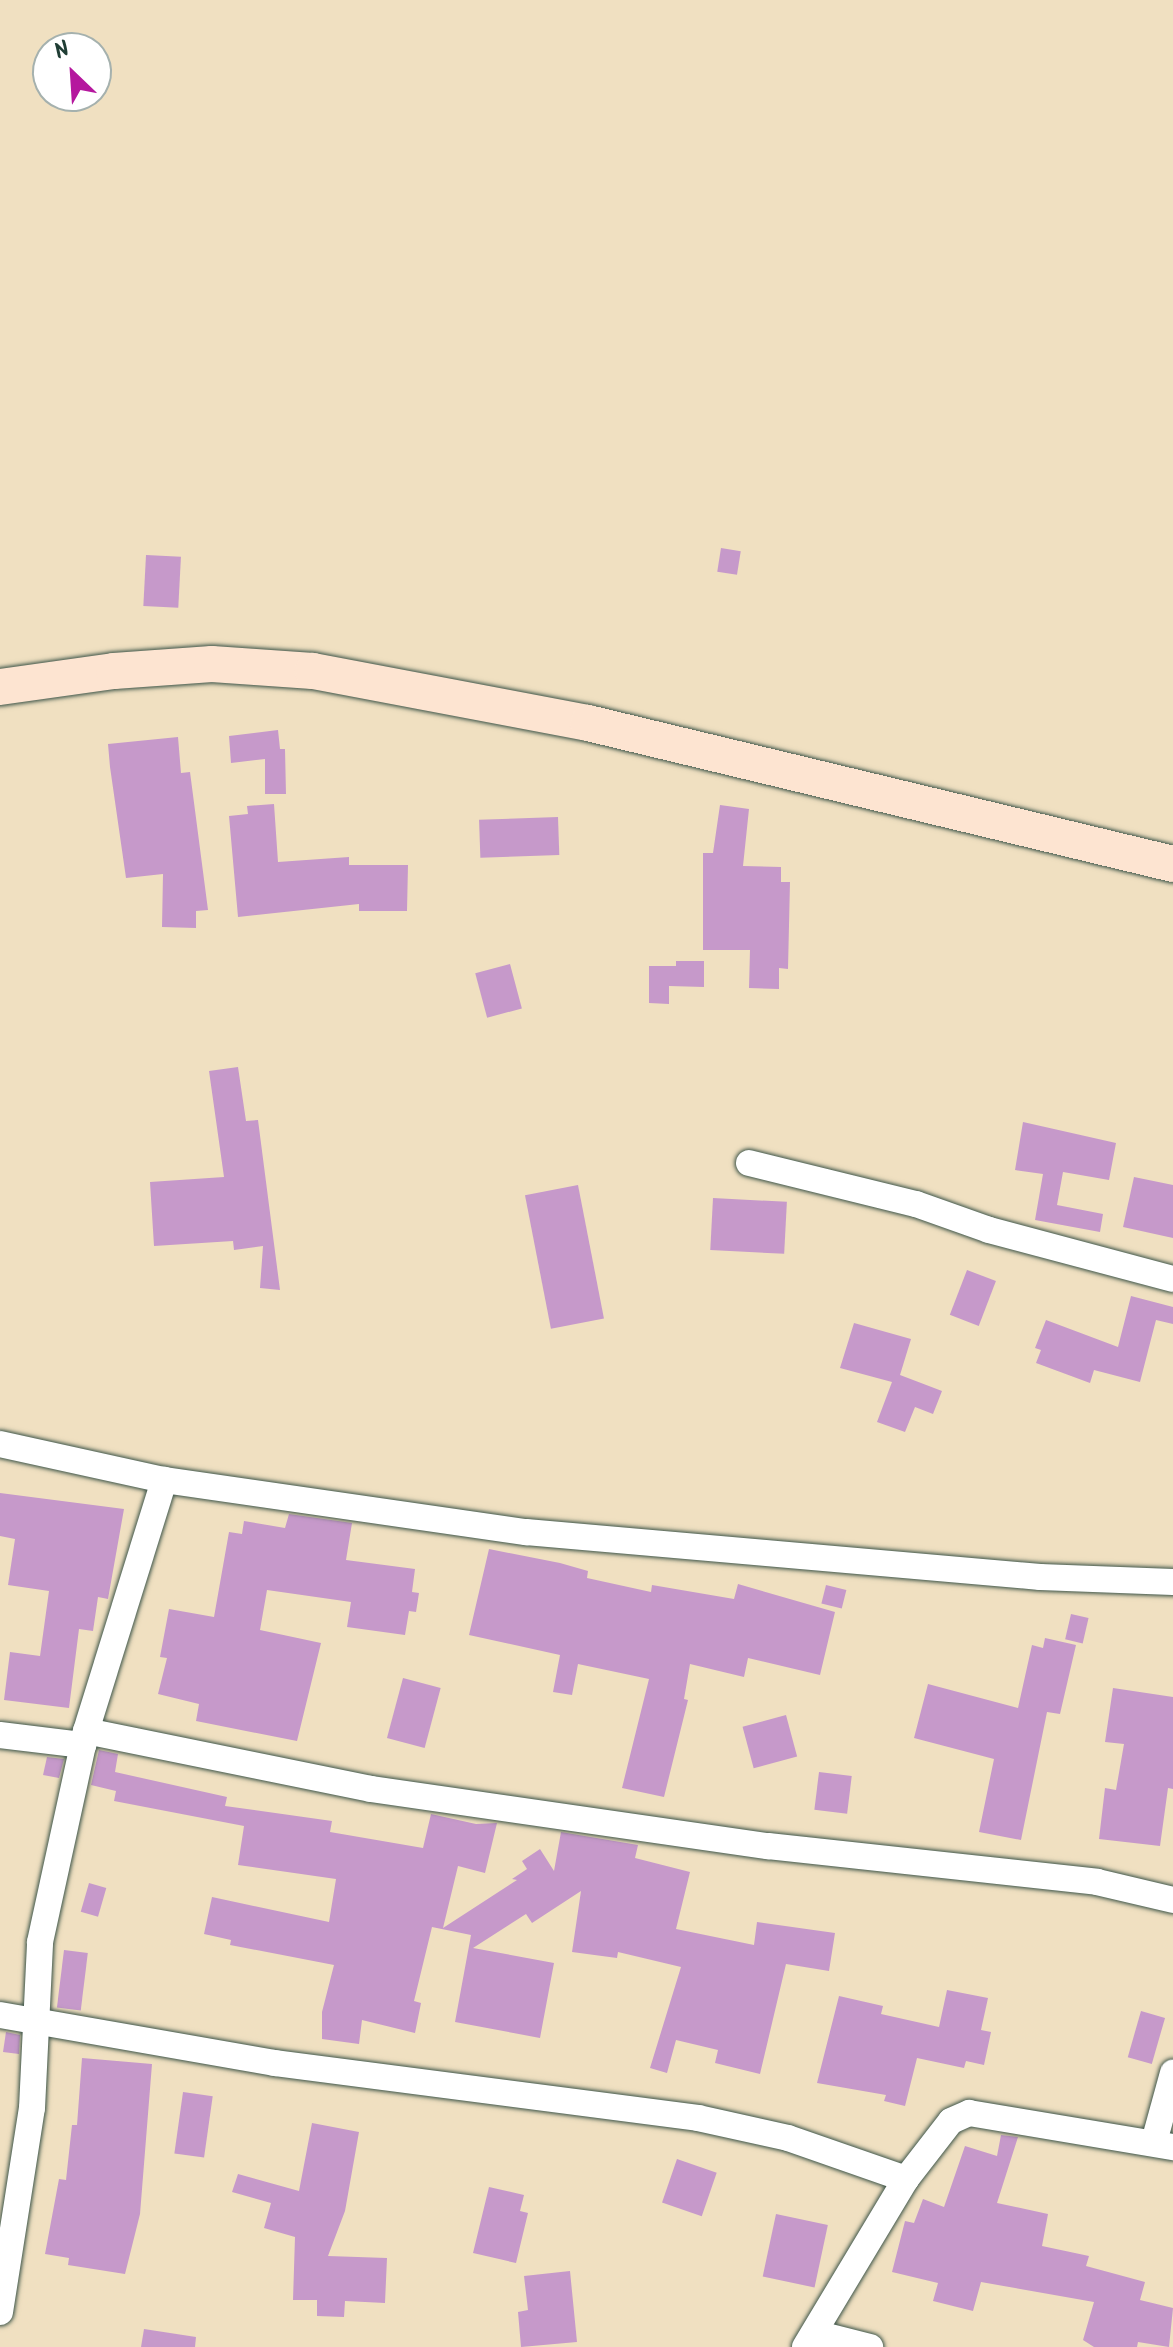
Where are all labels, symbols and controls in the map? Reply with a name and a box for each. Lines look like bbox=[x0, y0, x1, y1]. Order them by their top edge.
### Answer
north arrow bbox=[32, 32, 112, 112]
text: N bbox=[49, 33, 76, 70]

